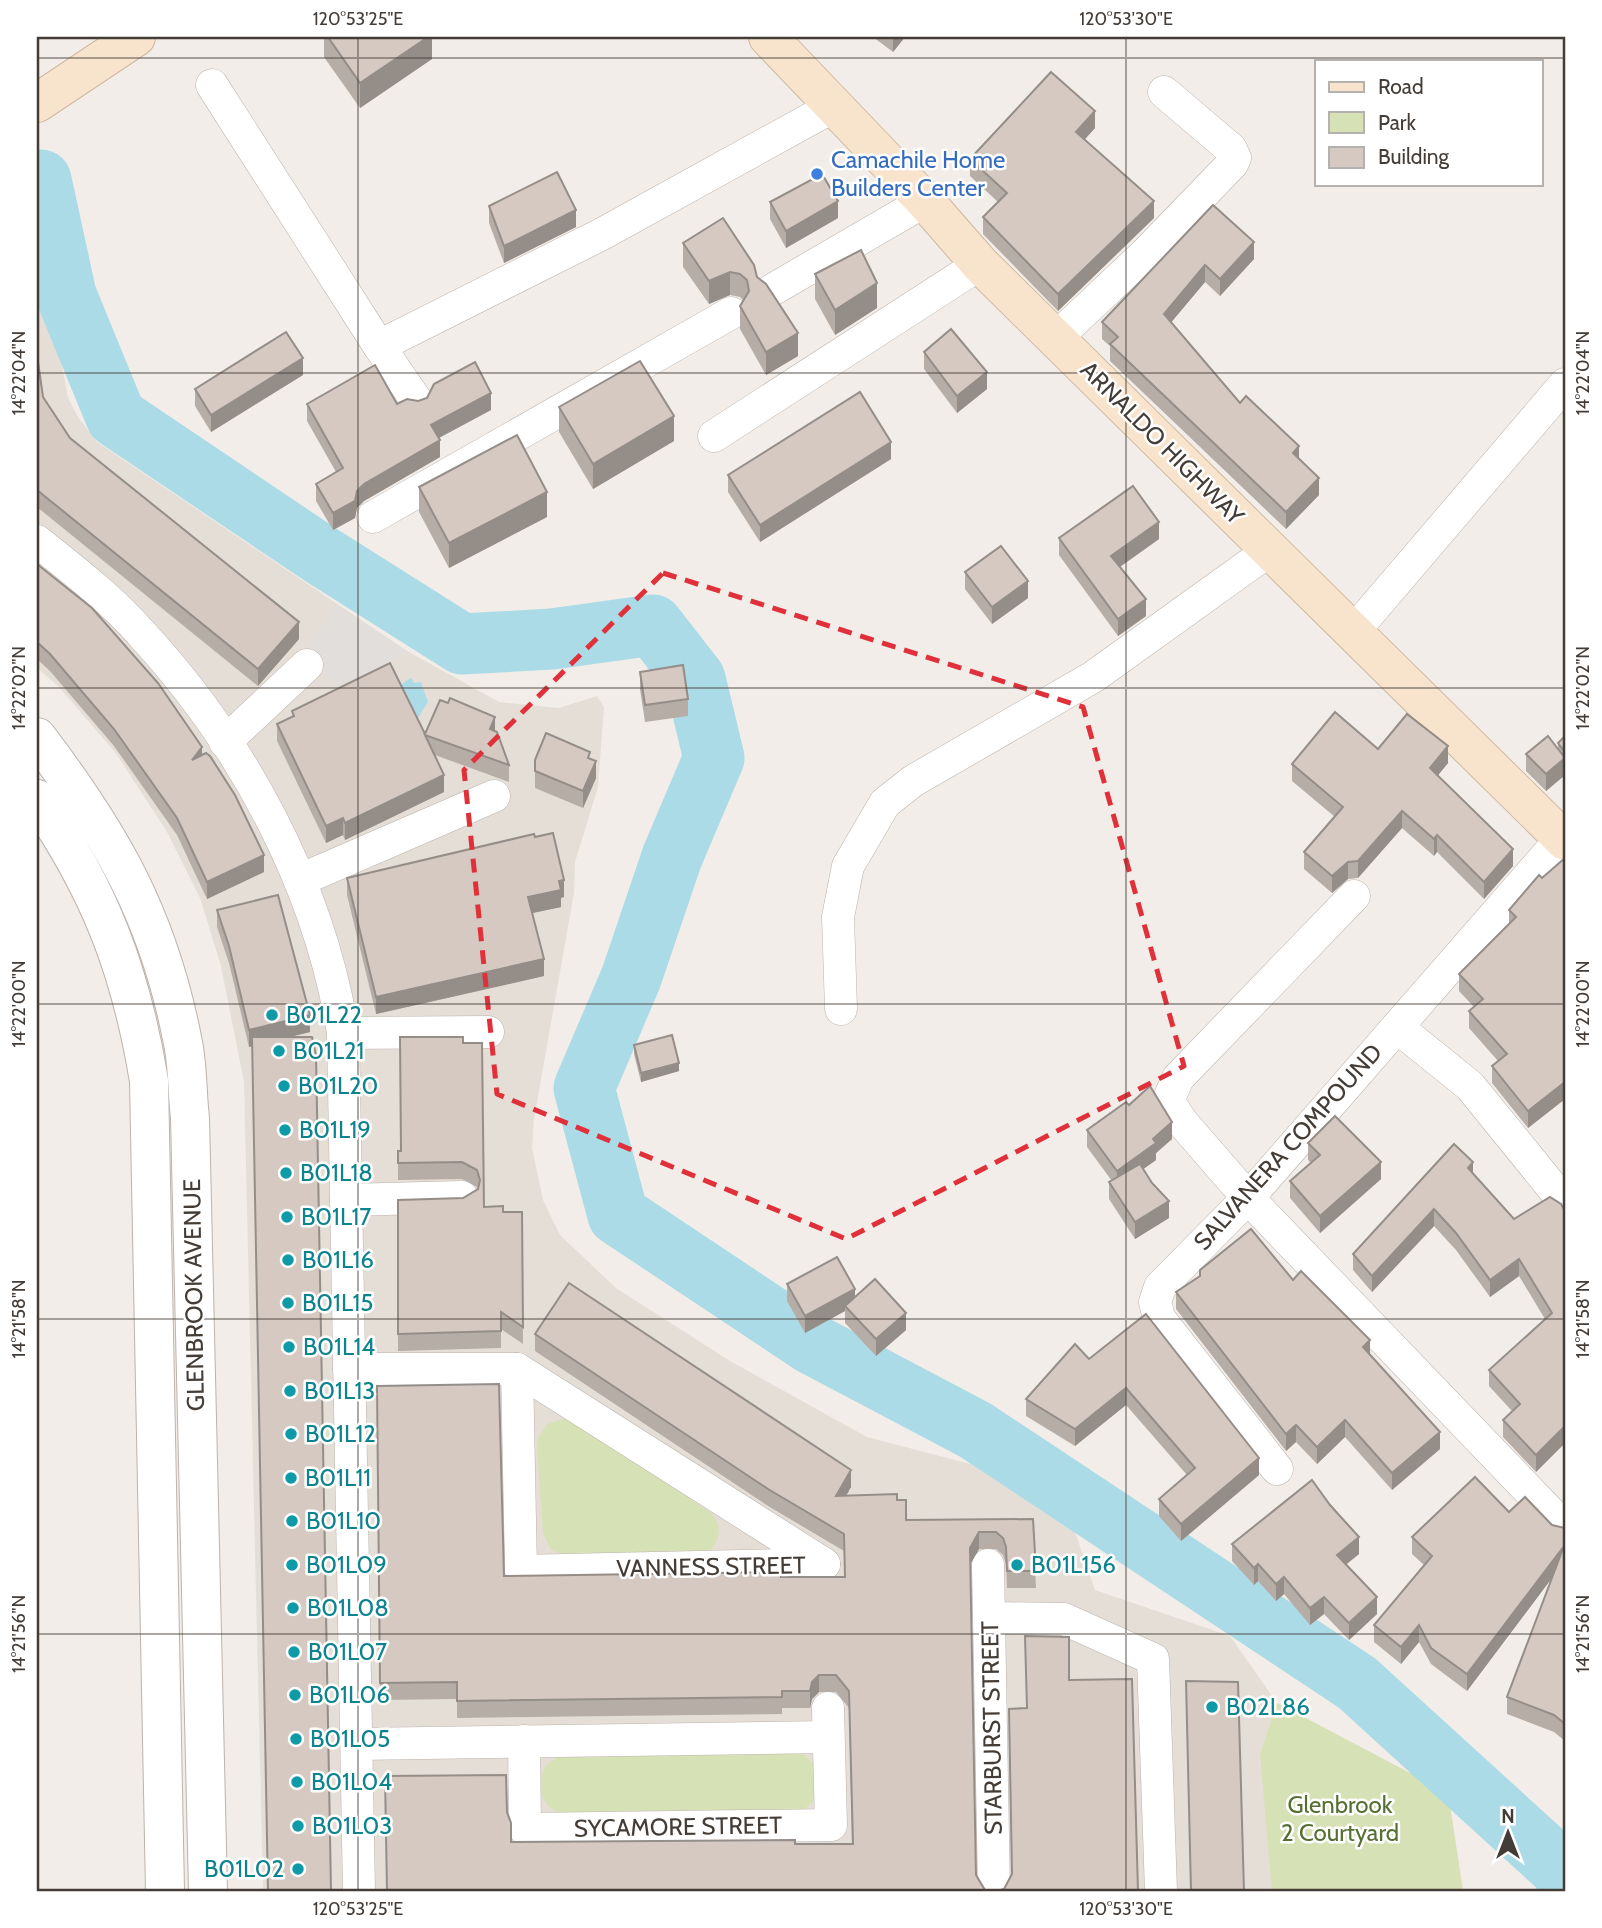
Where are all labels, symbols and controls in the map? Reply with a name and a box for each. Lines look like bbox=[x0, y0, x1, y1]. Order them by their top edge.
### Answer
text: 120°53'25"E bbox=[313, 8, 403, 30]
text: 120°53'30"E bbox=[1079, 8, 1173, 30]
legend bbox=[1315, 60, 1542, 186]
text: Road bbox=[1378, 74, 1424, 99]
text: Park bbox=[1378, 110, 1416, 135]
text: Building bbox=[1378, 144, 1450, 169]
place label: Camachile Home Builders Center bbox=[831, 145, 1005, 202]
marker: Camachile Home Builders Center bbox=[809, 166, 825, 182]
text: 14°22'04"N bbox=[8, 331, 30, 415]
text: 14°22'04"N bbox=[1572, 331, 1594, 415]
street label: ARNALDO HIGHWAY bbox=[1075, 355, 1250, 531]
text: 14°22'02"N bbox=[8, 646, 30, 730]
text: 14°22'02"N bbox=[1572, 646, 1594, 730]
text: 14°22'00"N bbox=[8, 961, 30, 1047]
text: 14°22'00"N bbox=[1572, 961, 1594, 1047]
place label: B01L22 bbox=[286, 1000, 362, 1029]
marker: B01L22 bbox=[264, 1007, 280, 1023]
place label: B01L21 bbox=[293, 1036, 364, 1065]
street label: SALVANERA COMPOUND bbox=[1187, 1038, 1388, 1256]
marker: B01L21 bbox=[271, 1043, 287, 1059]
place label: B01L20 bbox=[298, 1071, 378, 1100]
marker: B01L20 bbox=[276, 1078, 292, 1094]
place label: B01L19 bbox=[299, 1115, 371, 1144]
marker: B01L19 bbox=[277, 1122, 293, 1138]
place label: B01L18 bbox=[300, 1158, 373, 1187]
marker: B01L18 bbox=[278, 1165, 294, 1181]
street label: GLENBROOK AVENUE bbox=[177, 1179, 210, 1411]
place label: B01L17 bbox=[301, 1202, 371, 1231]
marker: B01L17 bbox=[279, 1209, 295, 1225]
place label: B01L16 bbox=[302, 1245, 374, 1274]
marker: B01L16 bbox=[280, 1252, 296, 1268]
text: 14°21'58"N bbox=[8, 1280, 30, 1358]
text: 14°21'58"N bbox=[1572, 1280, 1594, 1358]
place label: B01L15 bbox=[302, 1288, 373, 1317]
marker: B01L15 bbox=[280, 1295, 296, 1311]
place label: B01L14 bbox=[303, 1332, 375, 1361]
marker: B01L14 bbox=[281, 1339, 297, 1355]
place label: B01L13 bbox=[304, 1376, 375, 1405]
marker: B01L13 bbox=[282, 1383, 298, 1399]
place label: B01L12 bbox=[305, 1419, 376, 1448]
marker: B01L12 bbox=[283, 1426, 299, 1442]
place label: B01L11 bbox=[305, 1463, 371, 1492]
marker: B01L11 bbox=[283, 1470, 299, 1486]
place label: B01L10 bbox=[306, 1506, 381, 1535]
marker: B01L10 bbox=[284, 1513, 300, 1529]
place label: B01L09 bbox=[306, 1550, 387, 1579]
street label: VANNESS STREET bbox=[616, 1550, 806, 1583]
place label: B01L156 bbox=[1031, 1550, 1116, 1579]
marker: B01L09 bbox=[284, 1557, 300, 1573]
marker: B01L156 bbox=[1009, 1557, 1025, 1573]
place label: B01L08 bbox=[307, 1593, 389, 1622]
text: 14°21'56"N bbox=[8, 1595, 30, 1673]
text: 14°21'56"N bbox=[1572, 1595, 1594, 1673]
marker: B01L08 bbox=[285, 1600, 301, 1616]
street label: STARBURST STREET bbox=[975, 1621, 1008, 1835]
place label: B01L07 bbox=[308, 1637, 387, 1666]
marker: B01L07 bbox=[286, 1644, 302, 1660]
place label: B01L06 bbox=[309, 1680, 390, 1709]
marker: B01L06 bbox=[287, 1687, 303, 1703]
place label: B02L86 bbox=[1226, 1692, 1310, 1721]
marker: B02L86 bbox=[1204, 1699, 1220, 1715]
place label: B01L05 bbox=[310, 1724, 390, 1753]
marker: B01L05 bbox=[288, 1731, 304, 1747]
place label: B01L04 bbox=[311, 1767, 392, 1796]
marker: B01L04 bbox=[289, 1774, 305, 1790]
park label: Glenbrook 2 Courtyard bbox=[1281, 1790, 1399, 1847]
north arrow bbox=[1472, 1798, 1542, 1868]
text: N bbox=[1501, 1805, 1515, 1828]
street label: SYCAMORE STREET bbox=[574, 1810, 783, 1843]
place label: B01L03 bbox=[312, 1811, 392, 1840]
marker: B01L03 bbox=[290, 1818, 306, 1834]
place label: B01L02 bbox=[204, 1854, 284, 1883]
marker: B01L02 bbox=[290, 1861, 306, 1877]
text: 120°53'25"E bbox=[313, 1898, 403, 1920]
text: 120°53'30"E bbox=[1079, 1898, 1173, 1920]

